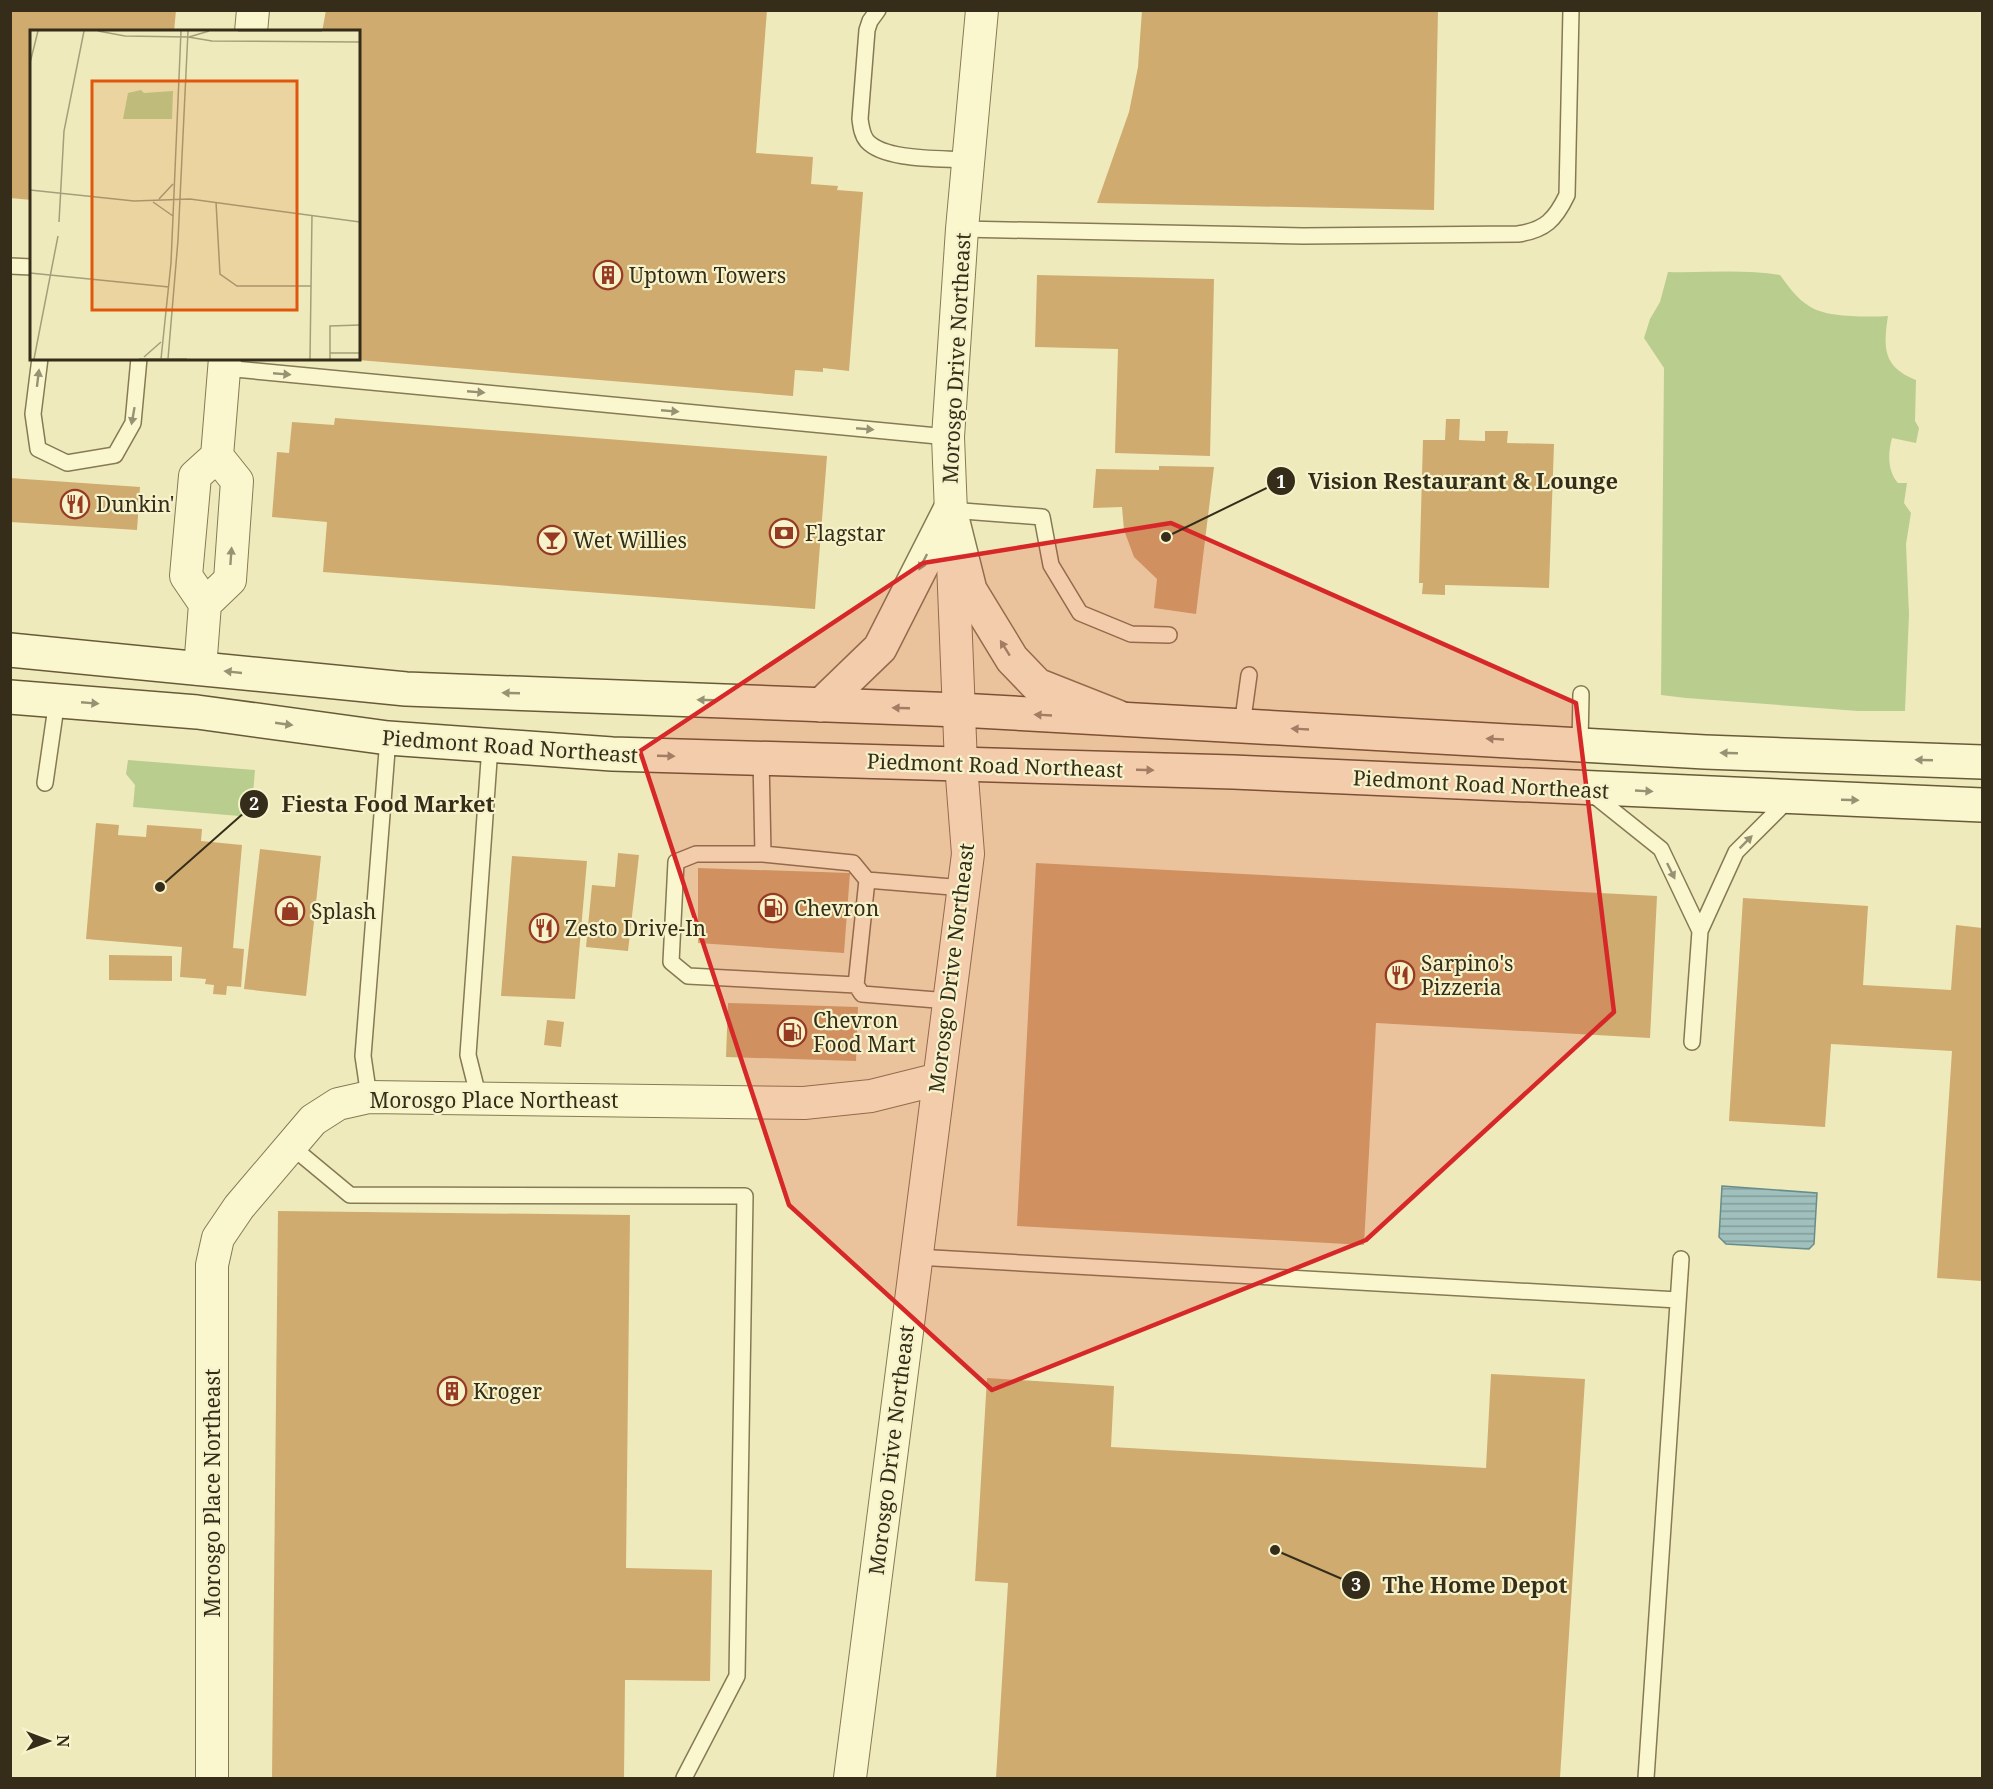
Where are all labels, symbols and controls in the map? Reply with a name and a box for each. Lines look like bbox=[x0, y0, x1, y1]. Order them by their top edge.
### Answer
inset map bbox=[30, 30, 360, 360]
street label: Morosgo Drive Northeast bbox=[935, 232, 977, 484]
building icon: Uptown Towers bbox=[592, 259, 624, 291]
place label: Uptown Towers bbox=[629, 261, 786, 289]
one-way arrow bbox=[33, 369, 42, 388]
one-way arrow bbox=[273, 369, 292, 379]
one-way arrow bbox=[467, 387, 486, 397]
one-way arrow bbox=[661, 406, 680, 416]
one-way arrow bbox=[128, 407, 137, 426]
one-way arrow bbox=[855, 424, 874, 434]
callout: Vision Restaurant & Lounge bbox=[1266, 461, 1630, 501]
text: Vision Restaurant & Lounge bbox=[1308, 465, 1618, 495]
text: 1 bbox=[1276, 469, 1286, 493]
restaurant icon: Dunkin' bbox=[59, 488, 91, 520]
place label: Dunkin' bbox=[96, 490, 174, 518]
bank icon: Flagstar bbox=[768, 517, 800, 549]
place label: Flagstar bbox=[805, 519, 886, 547]
bar icon: Wet Willies bbox=[536, 524, 568, 556]
place label: Wet Willies bbox=[573, 526, 687, 554]
one-way arrow bbox=[227, 546, 236, 565]
one-way arrow bbox=[919, 554, 928, 571]
one-way arrow bbox=[1000, 640, 1011, 656]
one-way arrow bbox=[223, 667, 242, 677]
one-way arrow bbox=[501, 688, 520, 698]
one-way arrow bbox=[696, 696, 715, 705]
one-way arrow bbox=[80, 698, 99, 708]
one-way arrow bbox=[891, 703, 910, 712]
one-way arrow bbox=[1033, 710, 1052, 719]
one-way arrow bbox=[274, 719, 293, 729]
street label: Piedmont Road Northeast bbox=[381, 723, 639, 769]
one-way arrow bbox=[1291, 725, 1310, 734]
one-way arrow bbox=[1485, 735, 1504, 744]
street label: Piedmont Road Northeast bbox=[866, 747, 1124, 783]
one-way arrow bbox=[1720, 748, 1739, 758]
one-way arrow bbox=[656, 751, 675, 760]
one-way arrow bbox=[1915, 755, 1934, 764]
street label: Piedmont Road Northeast bbox=[1352, 763, 1610, 805]
one-way arrow bbox=[1136, 765, 1155, 774]
callout: Fiesta Food Market bbox=[239, 784, 506, 824]
one-way arrow bbox=[1634, 786, 1653, 795]
text: Fiesta Food Market bbox=[282, 788, 495, 818]
text: 2 bbox=[249, 791, 259, 815]
one-way arrow bbox=[1840, 795, 1859, 804]
one-way arrow bbox=[1739, 836, 1753, 850]
street label: Morosgo Drive Northeast bbox=[922, 841, 980, 1095]
one-way arrow bbox=[1667, 863, 1676, 880]
fuel station icon: Chevron bbox=[757, 892, 789, 924]
place label: Chevron bbox=[794, 894, 879, 922]
shop icon: Splash bbox=[274, 895, 306, 927]
place label: Splash bbox=[311, 897, 376, 925]
restaurant icon: Zesto Drive-In bbox=[528, 912, 560, 944]
place label: Zesto Drive-In bbox=[565, 914, 706, 942]
place label: Sarpino's Pizzeria bbox=[1421, 949, 1514, 1001]
restaurant icon: Sarpino's Pizzeria bbox=[1384, 959, 1416, 991]
place label: Chevron Food Mart bbox=[813, 1006, 916, 1058]
fuel station icon: Chevron Food Mart bbox=[776, 1016, 808, 1048]
street label: Morosgo Place Northeast bbox=[370, 1086, 618, 1114]
street label: Morosgo Drive Northeast bbox=[862, 1323, 920, 1577]
street label: Morosgo Place Northeast bbox=[198, 1369, 226, 1617]
building icon: Kroger bbox=[436, 1375, 468, 1407]
place label: Kroger bbox=[473, 1377, 542, 1405]
callout: The Home Depot bbox=[1341, 1565, 1580, 1605]
text: The Home Depot bbox=[1383, 1569, 1568, 1599]
text: 3 bbox=[1351, 1572, 1361, 1596]
north arrow bbox=[18, 1711, 78, 1771]
text: N bbox=[52, 1735, 74, 1748]

